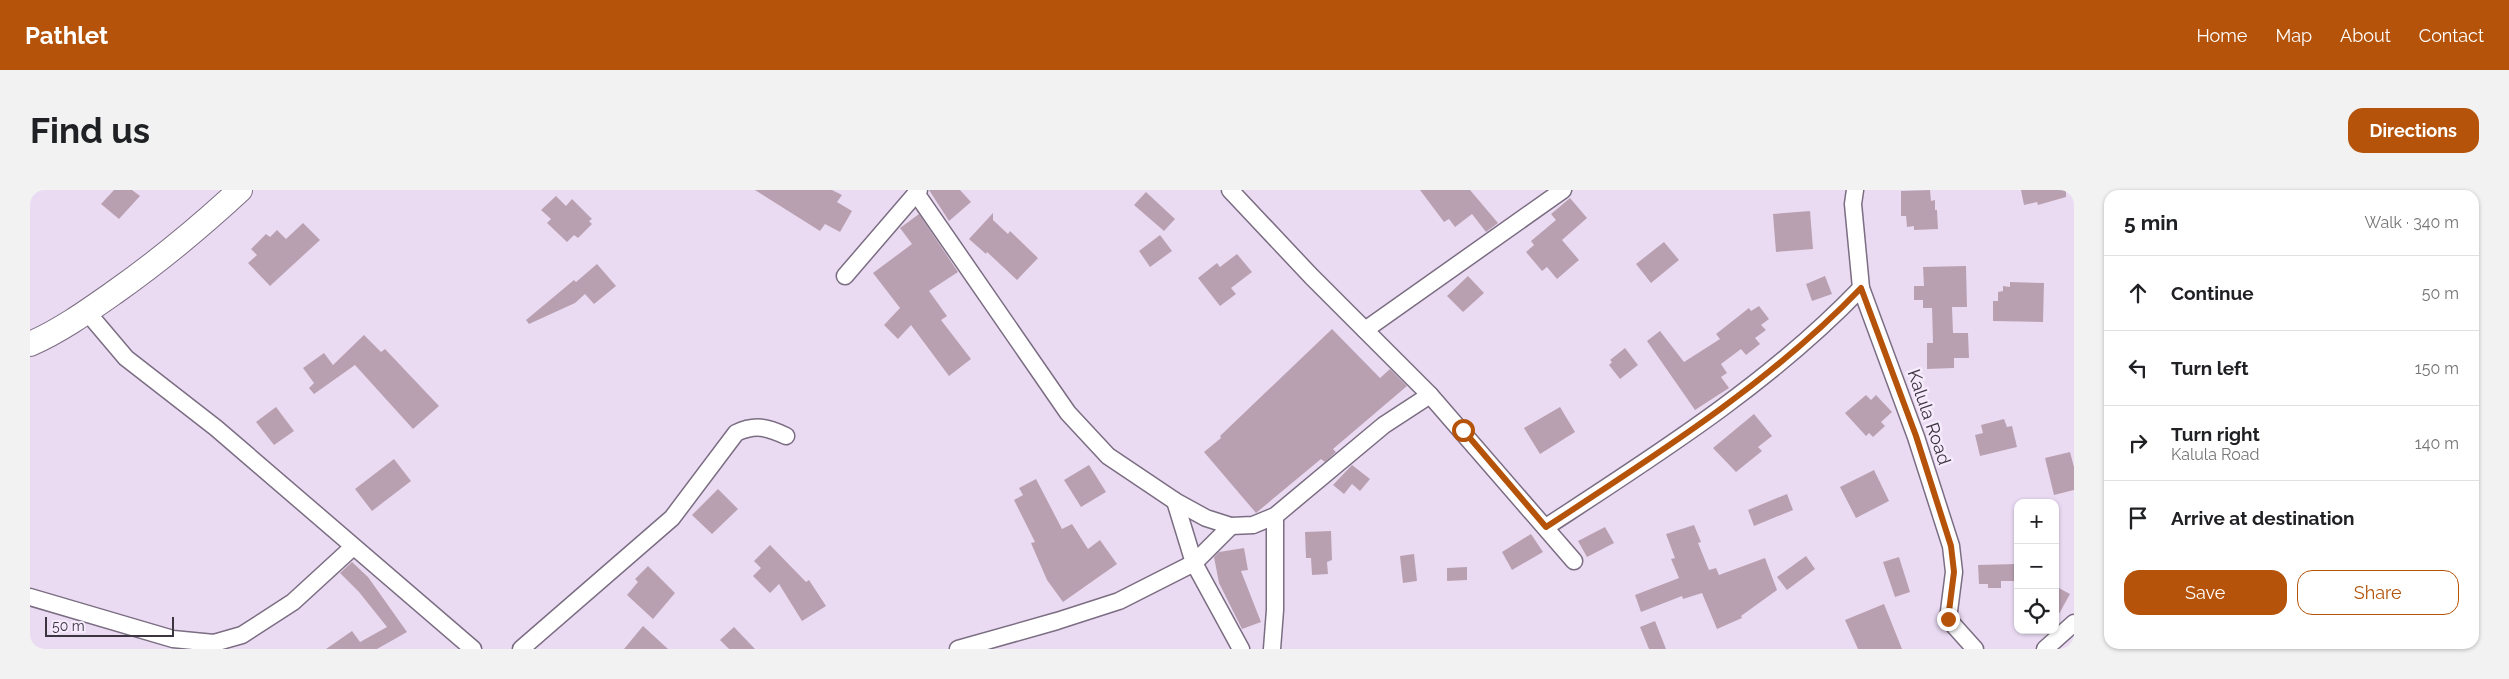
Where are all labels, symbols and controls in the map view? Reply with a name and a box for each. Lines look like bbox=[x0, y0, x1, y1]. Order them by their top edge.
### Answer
text: Pathlet bbox=[25, 21, 108, 50]
text: Home bbox=[2196, 25, 2247, 46]
text: Map bbox=[2275, 25, 2312, 46]
text: About bbox=[2340, 25, 2391, 46]
text: Contact bbox=[2419, 25, 2484, 46]
button: Directions bbox=[2348, 108, 2479, 153]
text: Find us bbox=[30, 110, 150, 151]
text: 5 min bbox=[2124, 210, 2178, 235]
text: Walk · 340 m bbox=[2365, 213, 2459, 232]
icon: ahead bbox=[2124, 279, 2152, 307]
text: Continue bbox=[2171, 282, 2254, 304]
text: 50 m bbox=[2422, 284, 2459, 303]
icon: left bbox=[2124, 354, 2152, 382]
text: Turn left bbox=[2171, 357, 2248, 379]
text: 150 m bbox=[2415, 359, 2459, 378]
street label: Kalula Road bbox=[1903, 366, 1956, 467]
route start bbox=[1452, 419, 1475, 442]
text: Turn right bbox=[2171, 423, 2260, 445]
icon: right bbox=[2124, 429, 2152, 457]
text: 140 m bbox=[2415, 434, 2459, 453]
text: Kalula Road bbox=[2171, 445, 2259, 464]
map controls bbox=[2014, 499, 2059, 634]
button: + bbox=[2014, 499, 2059, 544]
icon: arrive bbox=[2124, 504, 2152, 532]
text: Arrive at destination bbox=[2171, 507, 2355, 529]
button: − bbox=[2014, 544, 2059, 589]
button: Save bbox=[2124, 570, 2287, 615]
button: Share bbox=[2297, 570, 2459, 615]
button: locate bbox=[2014, 589, 2059, 634]
route end bbox=[1937, 608, 1960, 631]
scale bar bbox=[45, 614, 174, 637]
text: 50 m bbox=[52, 618, 85, 634]

